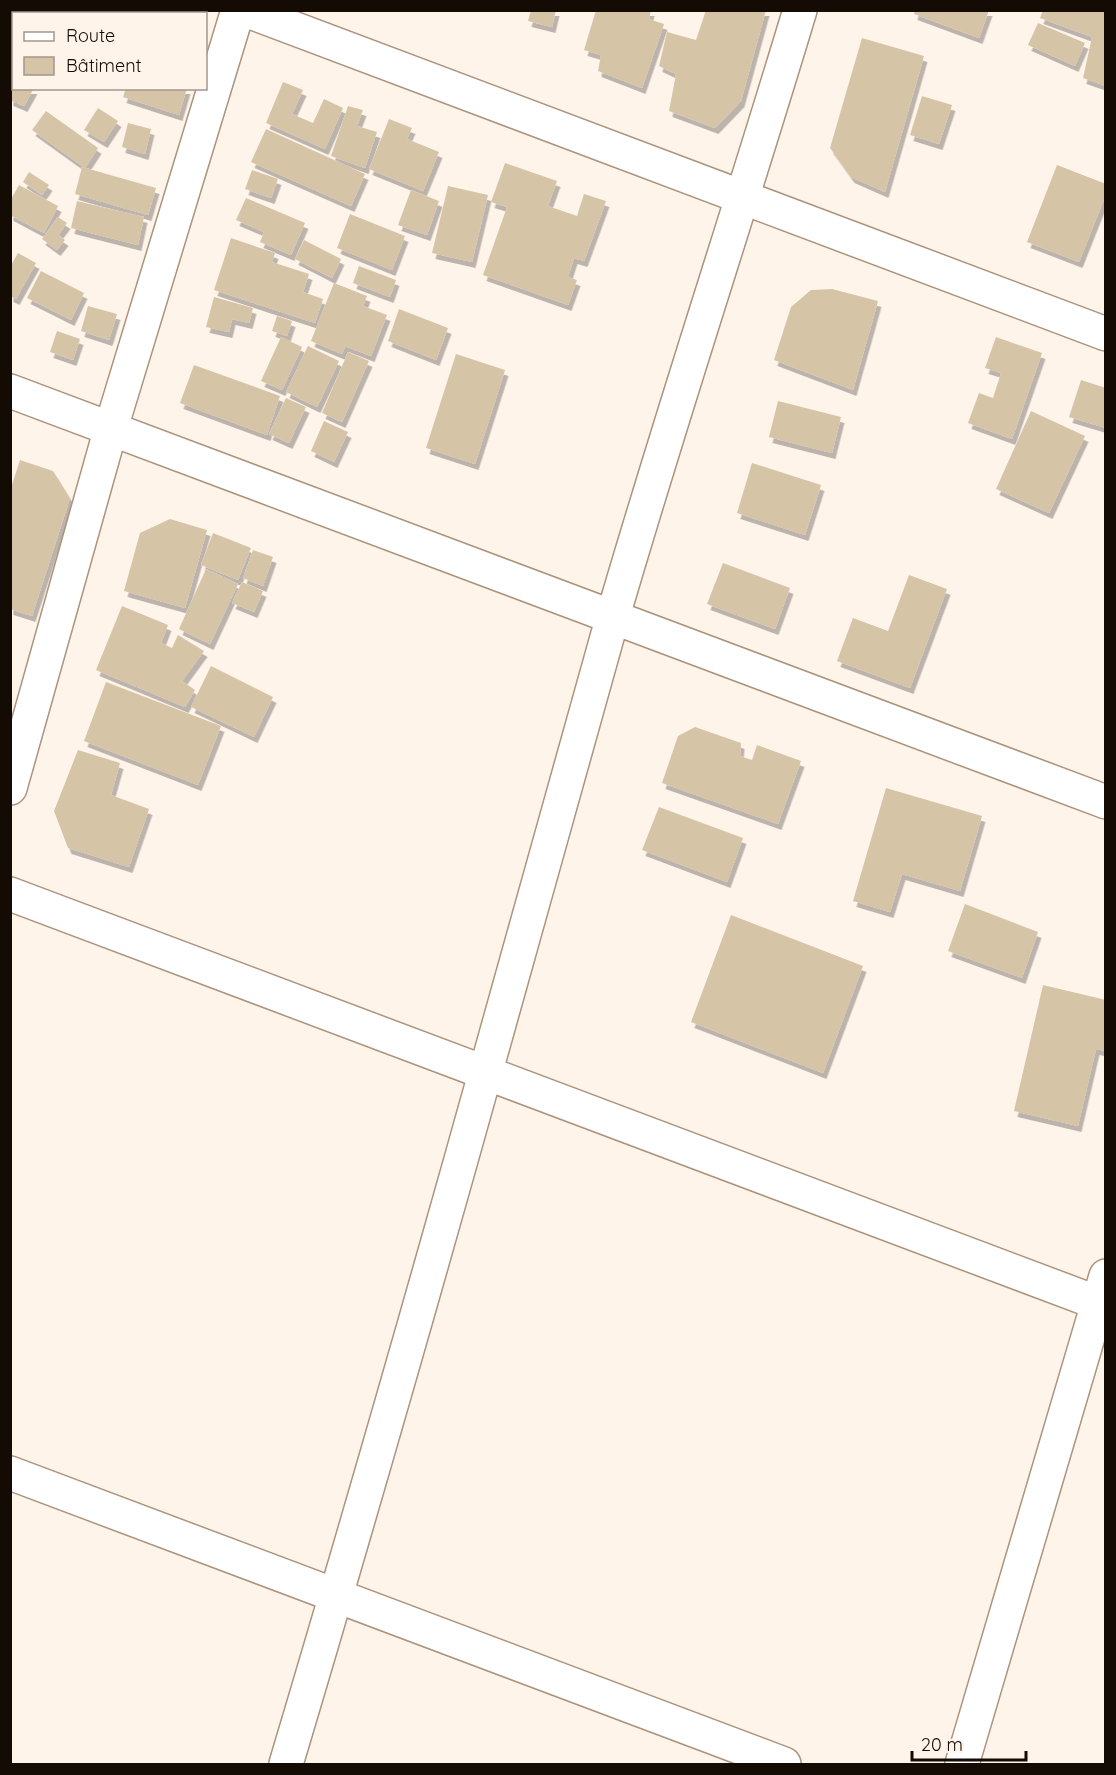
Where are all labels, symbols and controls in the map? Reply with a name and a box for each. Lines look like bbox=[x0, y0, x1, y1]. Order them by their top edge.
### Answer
legend bbox=[12, 12, 207, 90]
text: Route bbox=[66, 24, 115, 47]
text: Bâtiment bbox=[66, 54, 142, 77]
scale bar bbox=[912, 1724, 1026, 1762]
text: 20 m bbox=[921, 1733, 963, 1756]

